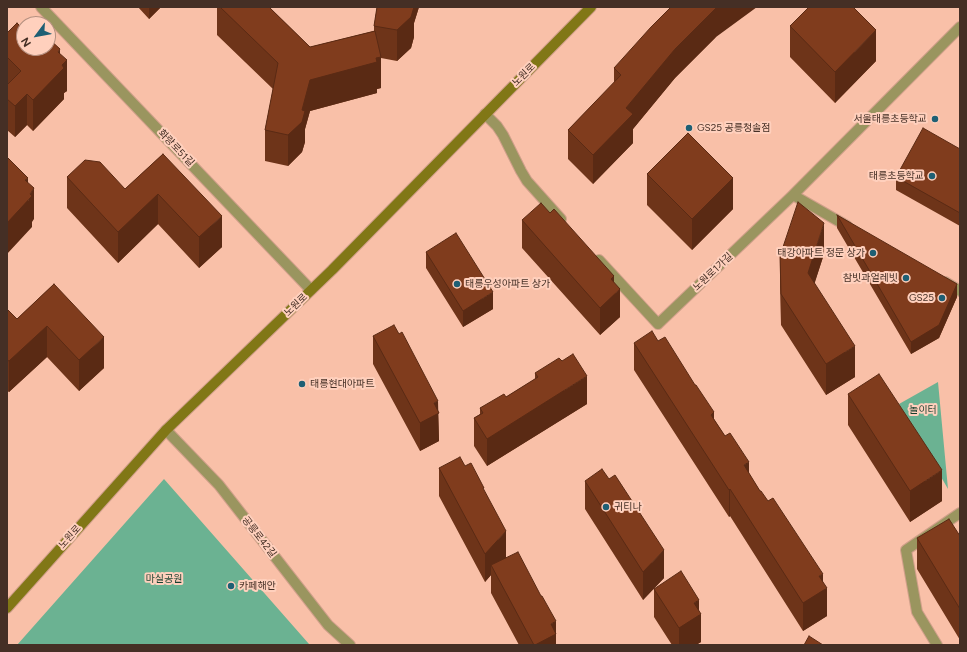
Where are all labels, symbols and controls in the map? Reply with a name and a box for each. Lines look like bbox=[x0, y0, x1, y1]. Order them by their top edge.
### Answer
north arrow bbox=[16, 16, 56, 56]
text: N bbox=[18, 35, 34, 49]
street label: 노원로 bbox=[510, 61, 538, 89]
place label: 서울태릉초등학교 bbox=[853, 113, 927, 125]
marker: 서울태릉초등학교 bbox=[930, 114, 940, 124]
place label: GS25 공릉청솔점 bbox=[697, 122, 771, 134]
marker: GS25 공릉청솔점 bbox=[684, 123, 694, 133]
street label: 화랑로51길 bbox=[155, 127, 197, 169]
place label: 태릉초등학교 bbox=[869, 170, 924, 182]
marker: 태릉초등학교 bbox=[927, 171, 937, 181]
place label: 태강아파트 정문 상가 bbox=[777, 247, 865, 259]
marker: 태강아파트 정문 상가 bbox=[868, 248, 878, 258]
street label: 노원로1가길 bbox=[691, 251, 735, 293]
place label: 참빗과얼레빗 bbox=[843, 272, 898, 284]
marker: 참빗과얼레빗 bbox=[901, 273, 911, 283]
place label: 태릉우성아파트 상가 bbox=[465, 278, 550, 290]
marker: 태릉우성아파트 상가 bbox=[452, 279, 462, 289]
street label: 노원로 bbox=[282, 291, 310, 319]
place label: GS25 bbox=[909, 292, 934, 304]
marker: GS25 bbox=[937, 293, 947, 303]
place label: 태릉현대아파트 bbox=[310, 378, 374, 390]
marker: 태릉현대아파트 bbox=[297, 379, 307, 389]
park label: 놀이터 bbox=[909, 404, 937, 416]
place label: 귀티나 bbox=[614, 501, 642, 513]
marker: 귀티나 bbox=[601, 502, 611, 512]
street label: 공릉로42길 bbox=[239, 514, 279, 560]
street label: 노원로 bbox=[56, 523, 84, 551]
park label: 마실공원 bbox=[146, 573, 182, 585]
place label: 카페해안 bbox=[239, 580, 276, 592]
marker: 카페해안 bbox=[226, 581, 236, 591]

